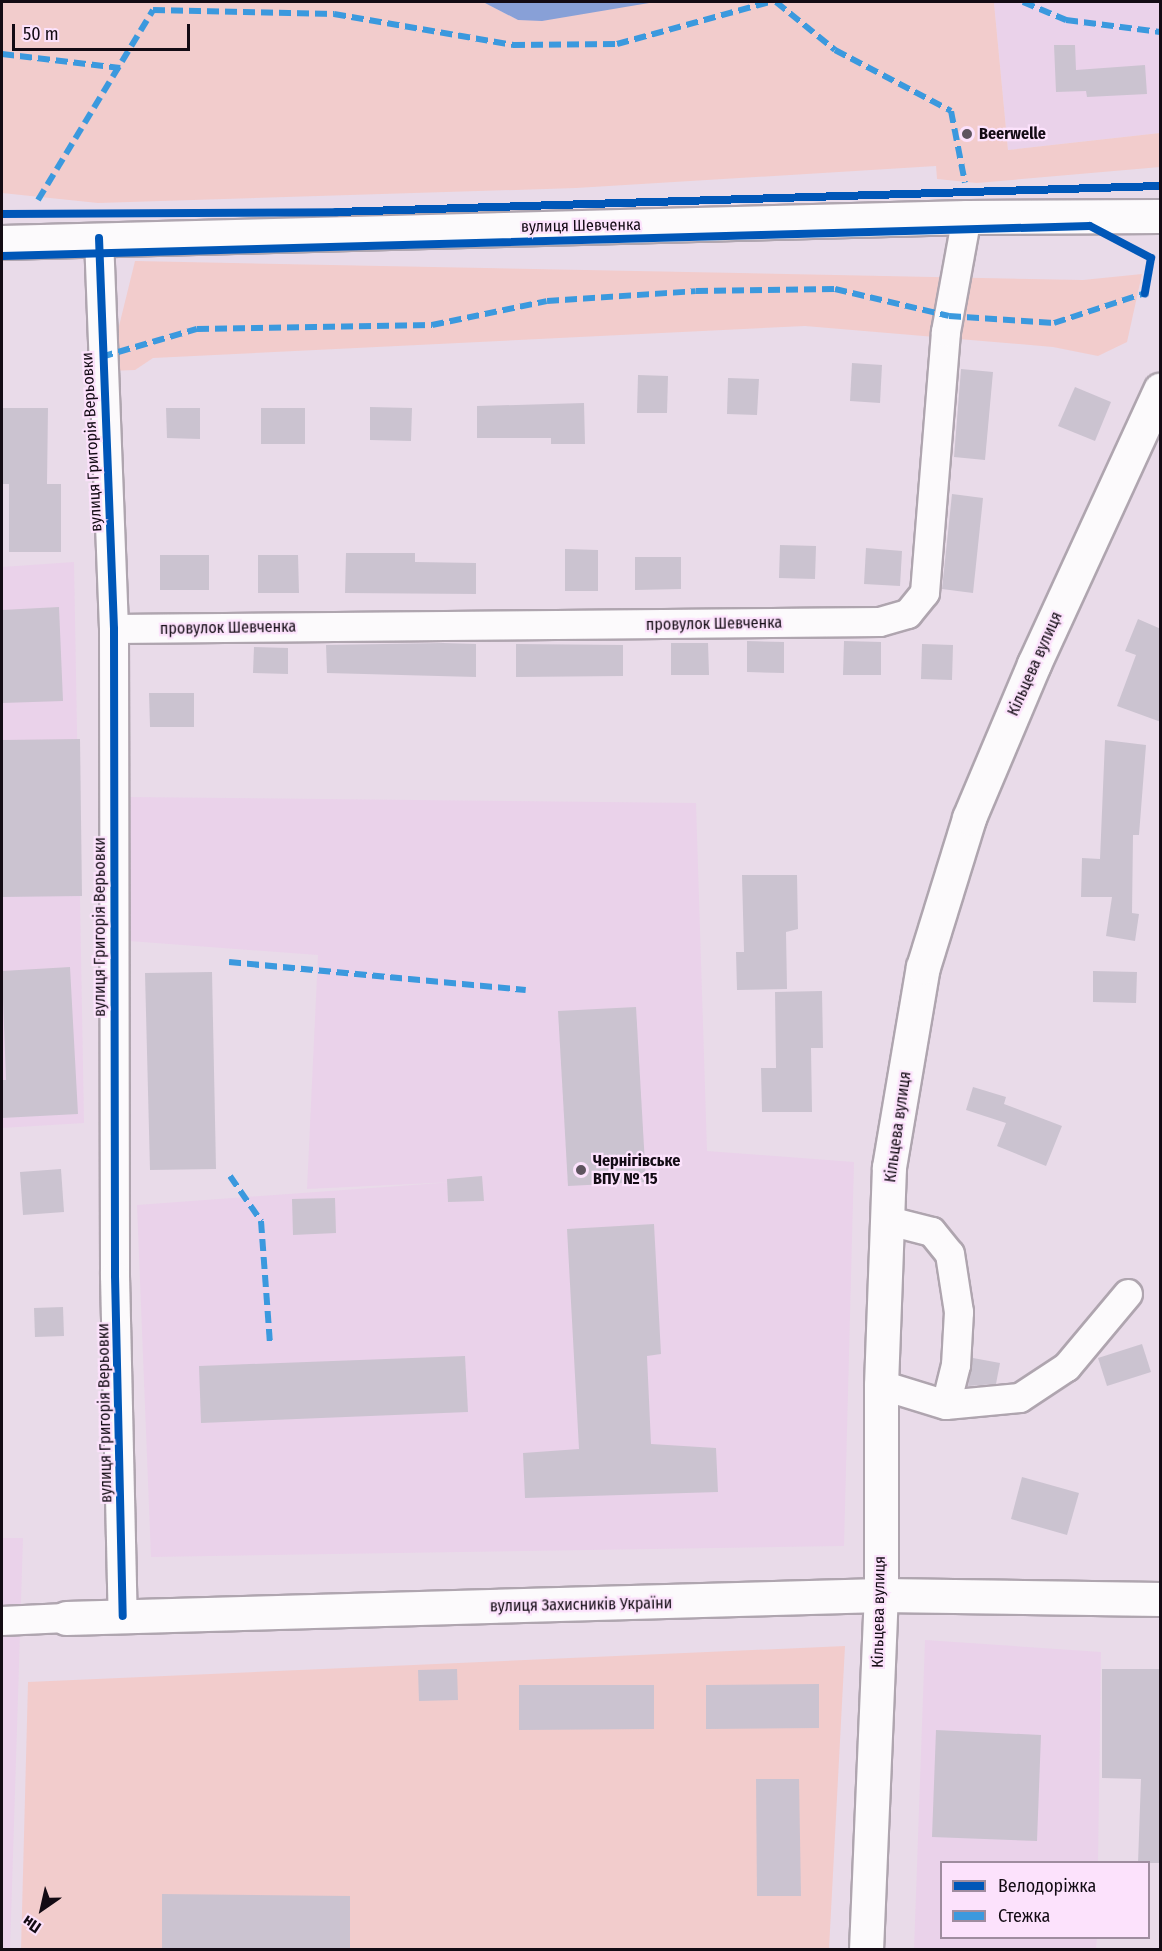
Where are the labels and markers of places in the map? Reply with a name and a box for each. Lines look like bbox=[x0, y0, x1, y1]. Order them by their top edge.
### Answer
place label: Beerwelle bbox=[979, 124, 1046, 144]
marker: Beerwelle bbox=[960, 127, 974, 141]
place label: Чернігівське ВПУ № 15 bbox=[593, 1151, 680, 1189]
marker: Чернігівське ВПУ № 15 bbox=[574, 1163, 588, 1177]

